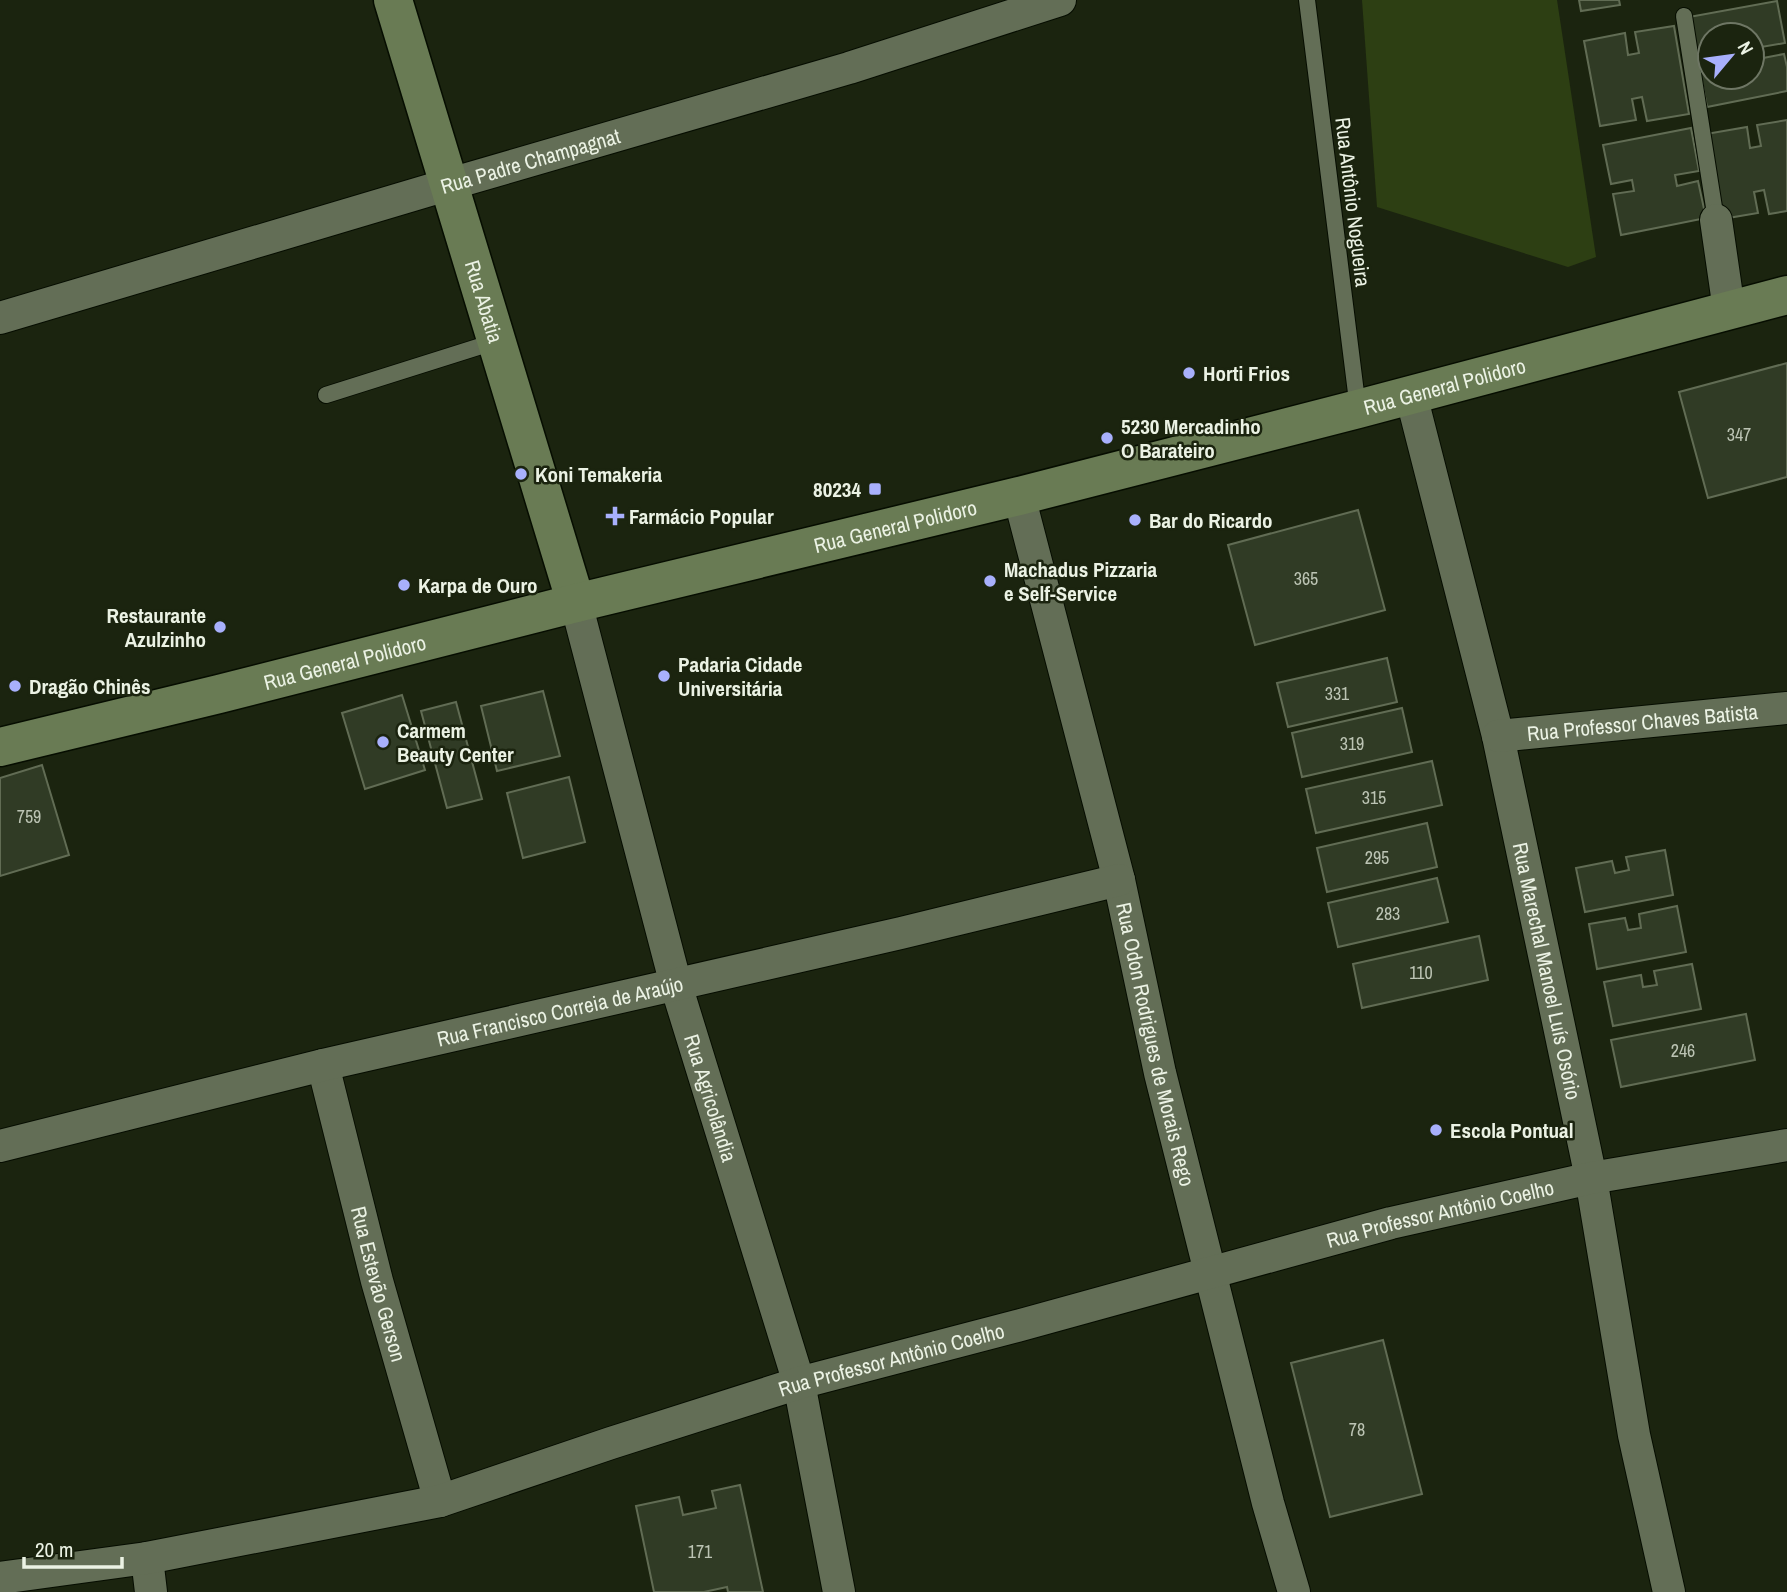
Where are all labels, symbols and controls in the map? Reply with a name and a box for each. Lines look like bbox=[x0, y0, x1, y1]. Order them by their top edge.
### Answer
north arrow bbox=[1696, 21, 1766, 91]
text: N bbox=[1732, 37, 1760, 59]
street label: Rua Antônio Nogueira bbox=[1328, 116, 1378, 289]
street label: Rua Padre Champagnat bbox=[437, 121, 624, 201]
street label: Rua Abatia bbox=[458, 256, 511, 347]
street label: Rua General Polidoro bbox=[1360, 351, 1529, 421]
place label: Horti Frios bbox=[1203, 359, 1290, 388]
marker: Horti Frios bbox=[1181, 365, 1197, 381]
place label: 5230 Mercadinho O Barateiro bbox=[1121, 412, 1261, 465]
house number: 347 bbox=[1727, 422, 1751, 447]
marker: 5230 Mercadinho O Barateiro bbox=[1099, 430, 1115, 446]
place label: Koni Temakeria bbox=[535, 460, 662, 489]
marker: Koni Temakeria bbox=[513, 466, 529, 482]
place label: 80234 bbox=[813, 475, 861, 504]
marker: 80234 bbox=[867, 481, 883, 497]
street label: Rua General Polidoro bbox=[811, 492, 979, 560]
place label: Farmácio Popular bbox=[629, 502, 774, 531]
place label: Bar do Ricardo bbox=[1149, 506, 1272, 535]
marker: Farmácio Popular bbox=[607, 508, 623, 524]
marker: Bar do Ricardo bbox=[1127, 512, 1143, 528]
place label: Machadus Pizzaria e Self-Service bbox=[1004, 555, 1158, 608]
house number: 365 bbox=[1294, 566, 1318, 591]
place label: Karpa de Ouro bbox=[418, 571, 538, 600]
marker: Machadus Pizzaria e Self-Service bbox=[982, 573, 998, 589]
marker: Karpa de Ouro bbox=[396, 577, 412, 593]
place label: Restaurante Azulzinho bbox=[106, 601, 206, 654]
marker: Restaurante Azulzinho bbox=[212, 619, 228, 635]
street label: Rua General Polidoro bbox=[260, 627, 429, 697]
place label: Padaria Cidade Universitária bbox=[678, 650, 802, 703]
marker: Padaria Cidade Universitária bbox=[656, 668, 672, 684]
place label: Dragão Chinês bbox=[29, 672, 151, 701]
marker: Dragão Chinês bbox=[7, 678, 23, 694]
house number: 331 bbox=[1325, 681, 1350, 706]
street label: Rua Professor Chaves Batista bbox=[1526, 696, 1760, 748]
place label: Carmem Beauty Center bbox=[397, 716, 514, 769]
house number: 319 bbox=[1340, 731, 1364, 756]
marker: Carmem Beauty Center bbox=[375, 734, 391, 750]
house number: 315 bbox=[1362, 785, 1386, 810]
house number: 759 bbox=[17, 804, 41, 829]
street label: Rua Marechal Manoel Luís Osório bbox=[1506, 840, 1589, 1102]
house number: 295 bbox=[1365, 845, 1389, 870]
street label: Rua Odon Rodrigues de Morais Rego bbox=[1110, 900, 1202, 1189]
house number: 283 bbox=[1376, 901, 1400, 926]
house number: 110 bbox=[1409, 960, 1433, 985]
street label: Rua Francisco Correia de Araújo bbox=[434, 969, 686, 1053]
street label: Rua Agricolândia bbox=[678, 1030, 744, 1166]
house number: 246 bbox=[1671, 1038, 1695, 1063]
place label: Escola Pontual bbox=[1450, 1116, 1573, 1145]
marker: Escola Pontual bbox=[1428, 1122, 1444, 1138]
street label: Rua Professor Antônio Coelho bbox=[1323, 1172, 1556, 1255]
street label: Rua Estevão Gerson bbox=[344, 1203, 414, 1365]
street label: Rua Professor Antônio Coelho bbox=[774, 1315, 1007, 1403]
house number: 78 bbox=[1349, 1417, 1365, 1442]
scale bar bbox=[24, 1526, 122, 1570]
text: 20 m bbox=[35, 1535, 73, 1564]
house number: 171 bbox=[688, 1539, 713, 1564]

